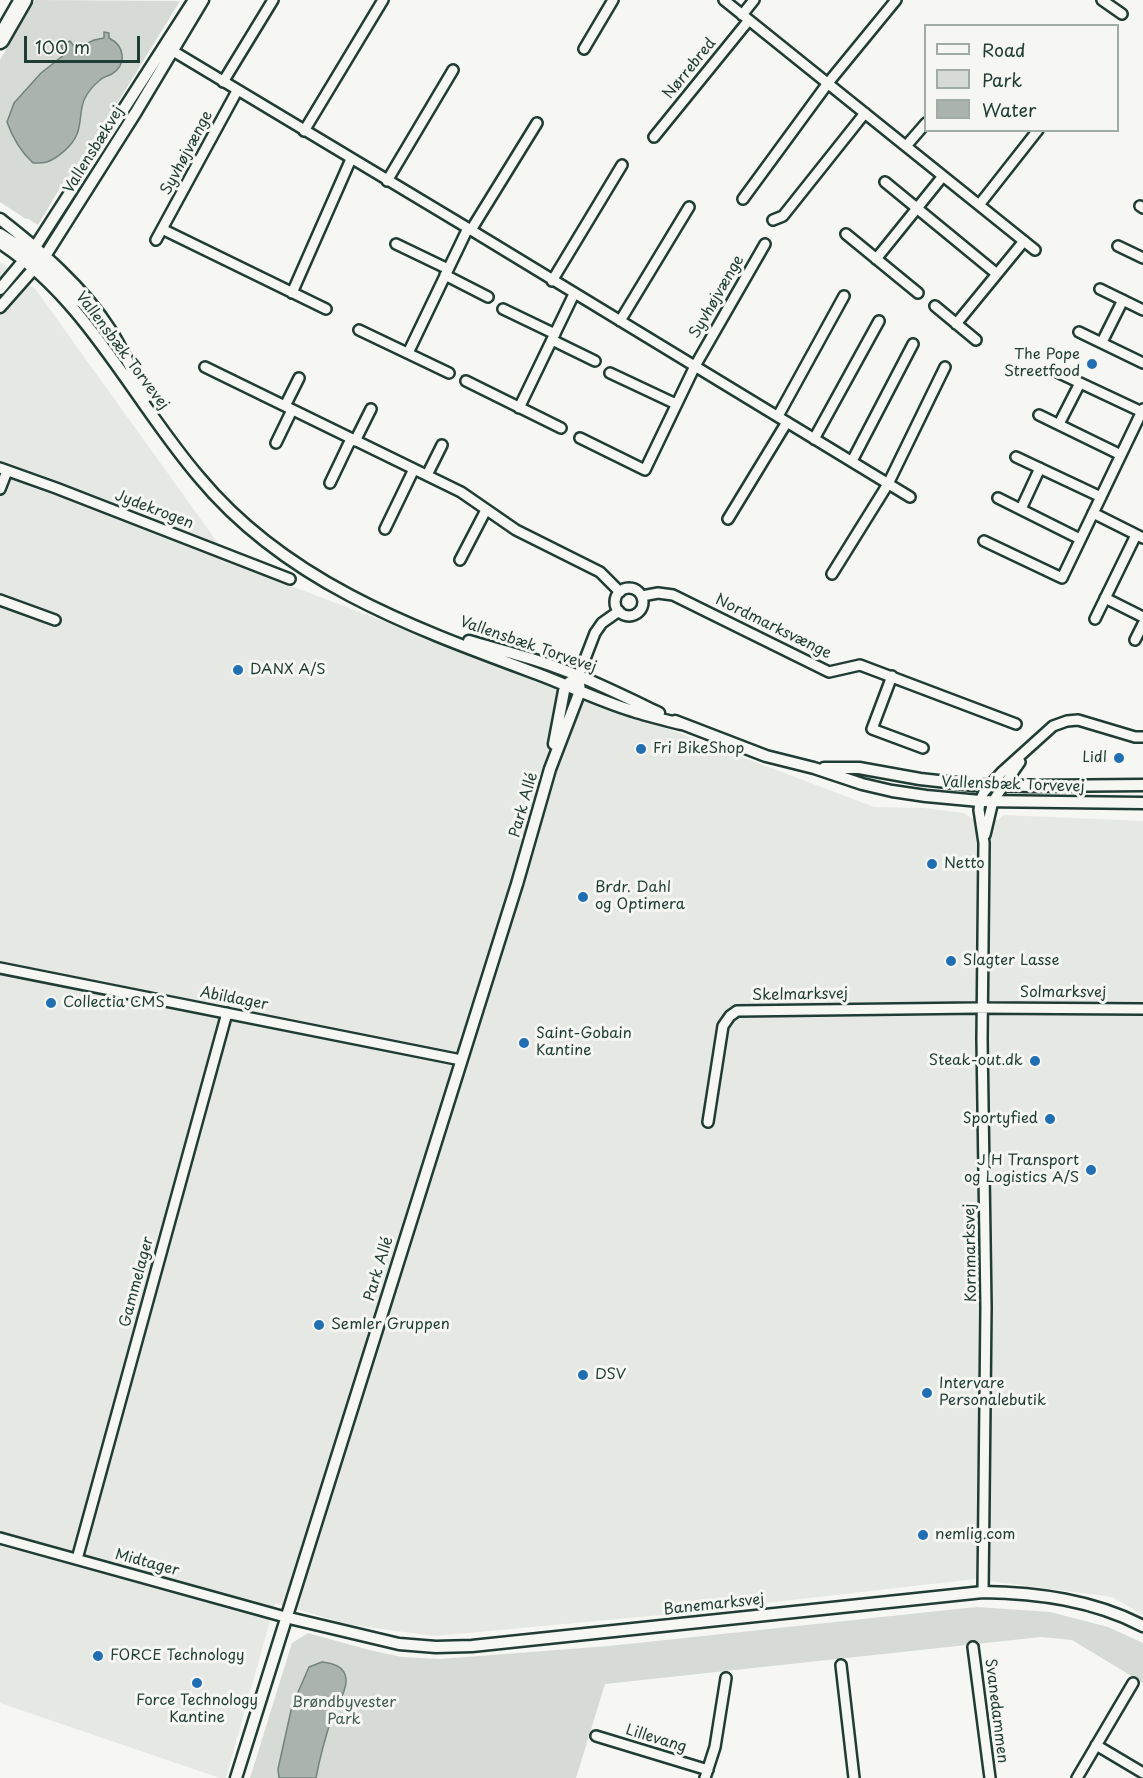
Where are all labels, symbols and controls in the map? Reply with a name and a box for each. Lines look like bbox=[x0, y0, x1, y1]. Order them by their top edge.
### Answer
scale bar bbox=[27, 24, 142, 62]
legend bbox=[924, 24, 1119, 132]
text: 100 m bbox=[35, 33, 90, 60]
street label: Nørrebred bbox=[660, 35, 720, 103]
text: Road bbox=[982, 36, 1026, 63]
text: Park bbox=[982, 66, 1022, 93]
text: Water bbox=[982, 96, 1036, 123]
street label: Vallensbækvej bbox=[60, 103, 128, 197]
street label: Syvhøjvænge bbox=[157, 108, 217, 198]
street label: Syvhøjvænge bbox=[686, 252, 748, 342]
street label: Vallensbæk Torvevej bbox=[72, 288, 172, 414]
place label: The Pope Streetfood bbox=[1004, 346, 1080, 381]
marker: The Pope Streetfood bbox=[1085, 357, 1099, 371]
street label: Jydekrogen bbox=[112, 487, 196, 533]
street label: Nordmarksvænge bbox=[712, 591, 834, 663]
street label: Vallensbæk Torvevej bbox=[457, 613, 599, 677]
place label: DANX A/S bbox=[250, 661, 325, 679]
marker: DANX A/S bbox=[231, 663, 245, 677]
place label: Fri BikeShop bbox=[653, 740, 744, 758]
marker: Fri BikeShop bbox=[634, 742, 648, 756]
place label: Lidl bbox=[1082, 749, 1107, 767]
marker: Lidl bbox=[1112, 751, 1126, 765]
street label: Park Allé bbox=[506, 771, 542, 839]
street label: Vallensbæk Torvevej bbox=[941, 774, 1085, 796]
place label: Netto bbox=[944, 855, 985, 873]
marker: Netto bbox=[925, 857, 939, 871]
place label: Brdr. Dahl og Optimera bbox=[595, 879, 685, 914]
marker: Brdr. Dahl og Optimera bbox=[576, 890, 590, 904]
place label: Slagter Lasse bbox=[963, 952, 1059, 970]
marker: Slagter Lasse bbox=[944, 954, 958, 968]
street label: Abildager bbox=[198, 984, 270, 1014]
street label: Solmarksvej bbox=[1020, 984, 1106, 1002]
street label: Skelmarksvej bbox=[752, 985, 848, 1005]
place label: Collectia CMS bbox=[63, 994, 165, 1012]
marker: Collectia CMS bbox=[44, 996, 58, 1010]
place label: Saint-Gobain Kantine bbox=[536, 1025, 632, 1060]
marker: Saint-Gobain Kantine bbox=[517, 1036, 531, 1050]
place label: Steak-out.dk bbox=[929, 1052, 1023, 1070]
marker: Steak-out.dk bbox=[1028, 1054, 1042, 1068]
place label: Sportyfied bbox=[963, 1110, 1038, 1128]
marker: Sportyfied bbox=[1043, 1112, 1057, 1126]
place label: J H Transport og Logistics A/S bbox=[964, 1152, 1079, 1187]
marker: J H Transport og Logistics A/S bbox=[1084, 1163, 1098, 1177]
street label: Kornmarksvej bbox=[961, 1204, 981, 1302]
street label: Gammelager bbox=[116, 1235, 158, 1329]
street label: Park Allé bbox=[361, 1235, 397, 1303]
place label: Semler Gruppen bbox=[331, 1316, 450, 1334]
marker: Semler Gruppen bbox=[312, 1318, 326, 1332]
place label: DSV bbox=[595, 1366, 626, 1384]
marker: DSV bbox=[576, 1368, 590, 1382]
place label: Intervare Personalebutik bbox=[939, 1375, 1046, 1410]
marker: Intervare Personalebutik bbox=[920, 1386, 934, 1400]
place label: nemlig.com bbox=[935, 1526, 1016, 1544]
marker: nemlig.com bbox=[916, 1528, 930, 1542]
street label: Midtager bbox=[113, 1546, 181, 1580]
street label: Banemarksvej bbox=[663, 1591, 765, 1619]
place label: FORCE Technology bbox=[110, 1647, 244, 1665]
marker: FORCE Technology bbox=[91, 1649, 105, 1663]
street label: Svanedammen bbox=[981, 1658, 1011, 1764]
marker: Force Technology Kantine bbox=[190, 1676, 204, 1690]
place label: Force Technology Kantine bbox=[136, 1692, 258, 1727]
park label: Brøndbyvester Park bbox=[292, 1694, 396, 1729]
street label: Lillevang bbox=[623, 1721, 689, 1757]

